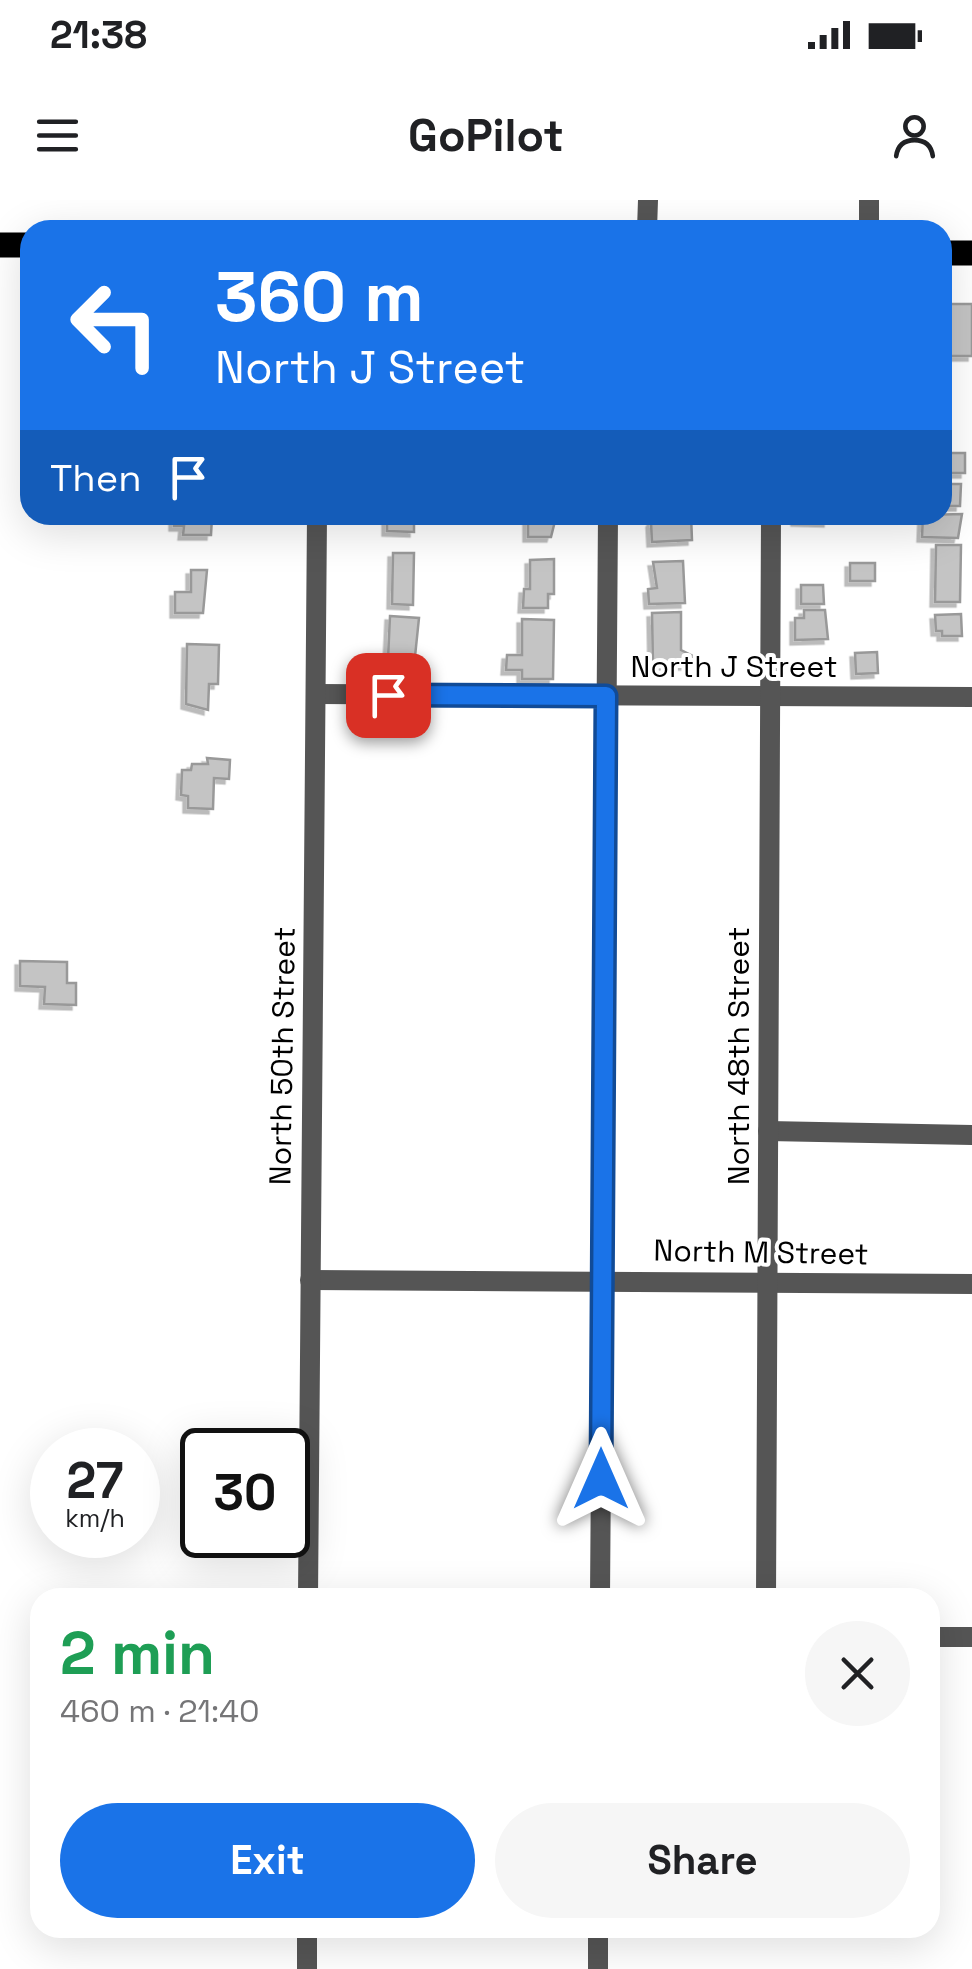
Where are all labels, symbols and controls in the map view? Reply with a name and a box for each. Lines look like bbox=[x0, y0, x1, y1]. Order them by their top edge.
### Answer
text: 21:38 bbox=[50, 11, 147, 59]
text: GoPilot bbox=[408, 107, 564, 164]
icon: menu bbox=[30, 108, 85, 163]
icon: person bbox=[887, 108, 942, 163]
text: 360 m bbox=[215, 252, 424, 341]
icon: left bbox=[50, 260, 180, 390]
text: North J Street bbox=[215, 339, 525, 396]
icon: arrive bbox=[161, 450, 216, 505]
text: Then bbox=[50, 454, 141, 502]
street label: North J Street bbox=[631, 647, 837, 686]
pin bbox=[346, 653, 431, 738]
icon: arrive bbox=[361, 668, 416, 723]
street label: North 50th Street bbox=[260, 926, 304, 1186]
street label: North 48th Street bbox=[719, 927, 758, 1185]
street label: North M Street bbox=[653, 1231, 869, 1273]
position arrow bbox=[549, 1427, 653, 1531]
speed limit sign: 30 bbox=[180, 1428, 310, 1558]
text: 27 bbox=[67, 1449, 123, 1513]
text: km/h bbox=[65, 1502, 125, 1534]
text: 2 min bbox=[60, 1615, 215, 1692]
button: close bbox=[805, 1621, 910, 1726]
text: 460 m · 21:40 bbox=[60, 1691, 260, 1731]
button: Exit bbox=[60, 1803, 475, 1918]
button: Share bbox=[495, 1803, 910, 1918]

